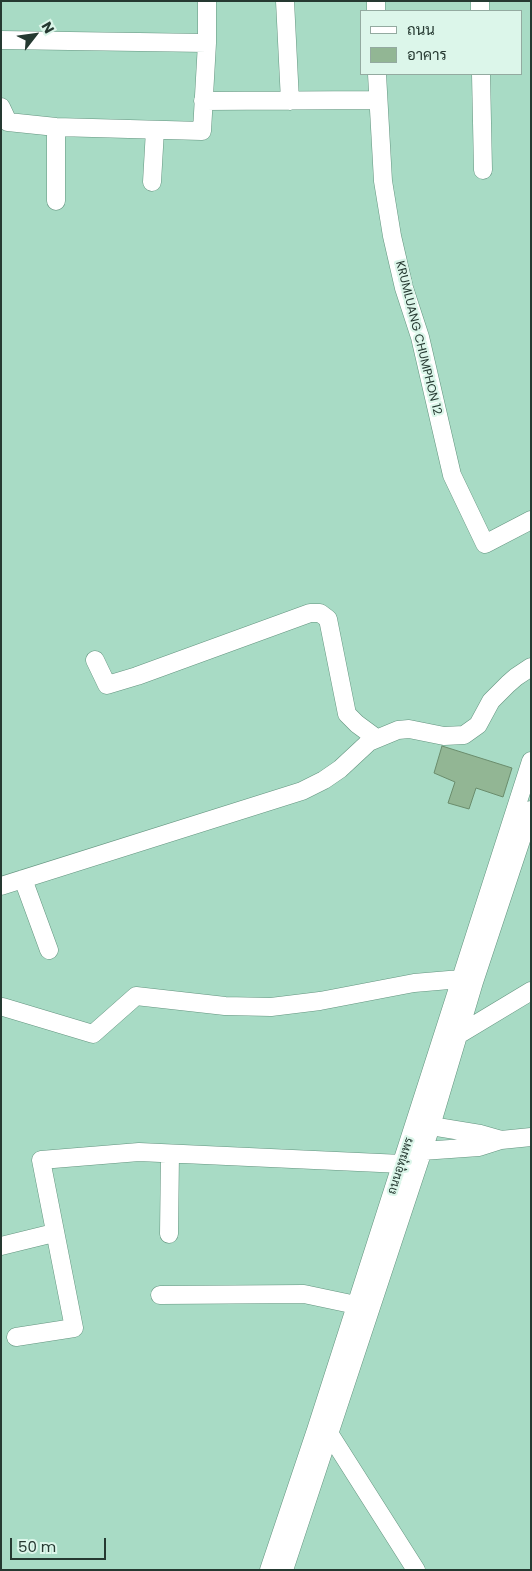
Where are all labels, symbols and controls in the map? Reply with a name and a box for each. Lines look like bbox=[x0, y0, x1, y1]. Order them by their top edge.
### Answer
north arrow bbox=[10, 10, 60, 60]
legend bbox=[360, 10, 522, 75]
text: N bbox=[37, 18, 59, 37]
text: ถนน bbox=[407, 19, 435, 40]
text: อาคาร bbox=[407, 44, 447, 65]
street label: KRUMLUANG CHUMPHON 12 bbox=[392, 259, 444, 417]
street label: ถนนอุทุมพร bbox=[385, 1136, 417, 1196]
scale bar bbox=[12, 1528, 109, 1560]
text: 50 m bbox=[18, 1536, 56, 1557]

